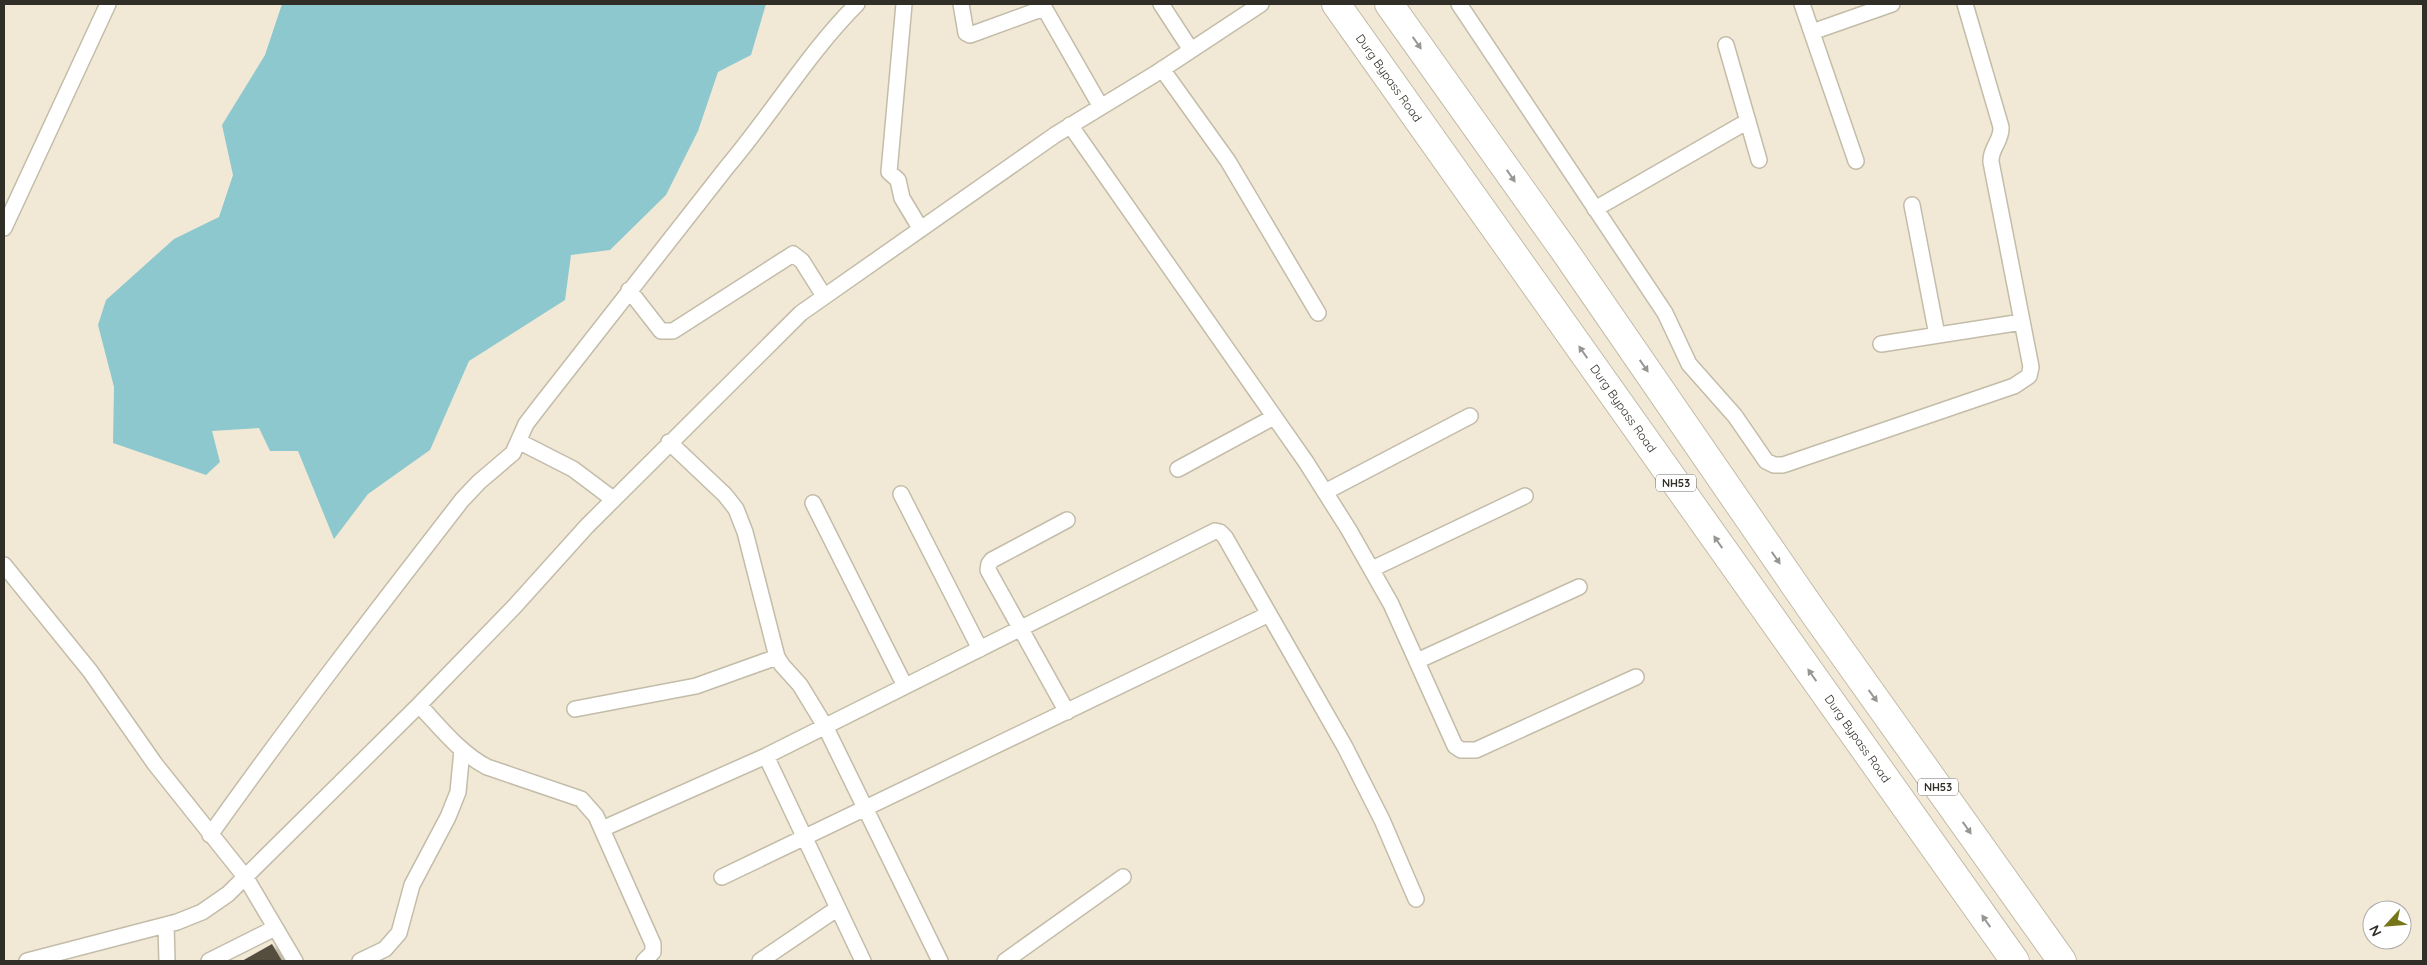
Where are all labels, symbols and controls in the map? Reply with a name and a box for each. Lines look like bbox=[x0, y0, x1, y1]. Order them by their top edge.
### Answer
street label: Durg Bypass Road bbox=[1353, 31, 1425, 125]
one-way arrow bbox=[1412, 37, 1422, 50]
one-way arrow bbox=[1506, 169, 1516, 183]
one-way arrow bbox=[1578, 345, 1588, 359]
one-way arrow bbox=[1639, 360, 1649, 373]
street label: Durg Bypass Road bbox=[1587, 361, 1660, 455]
road number: NH53 bbox=[1656, 474, 1696, 492]
one-way arrow bbox=[1713, 535, 1723, 549]
one-way arrow bbox=[1771, 551, 1781, 565]
one-way arrow bbox=[1807, 668, 1817, 681]
one-way arrow bbox=[1868, 689, 1878, 702]
street label: Durg Bypass Road bbox=[1821, 692, 1894, 785]
road number: NH53 bbox=[1918, 779, 1958, 796]
one-way arrow bbox=[1962, 821, 1973, 834]
north arrow bbox=[2362, 900, 2412, 950]
one-way arrow bbox=[1982, 915, 1992, 928]
text: N bbox=[2365, 922, 2386, 939]

